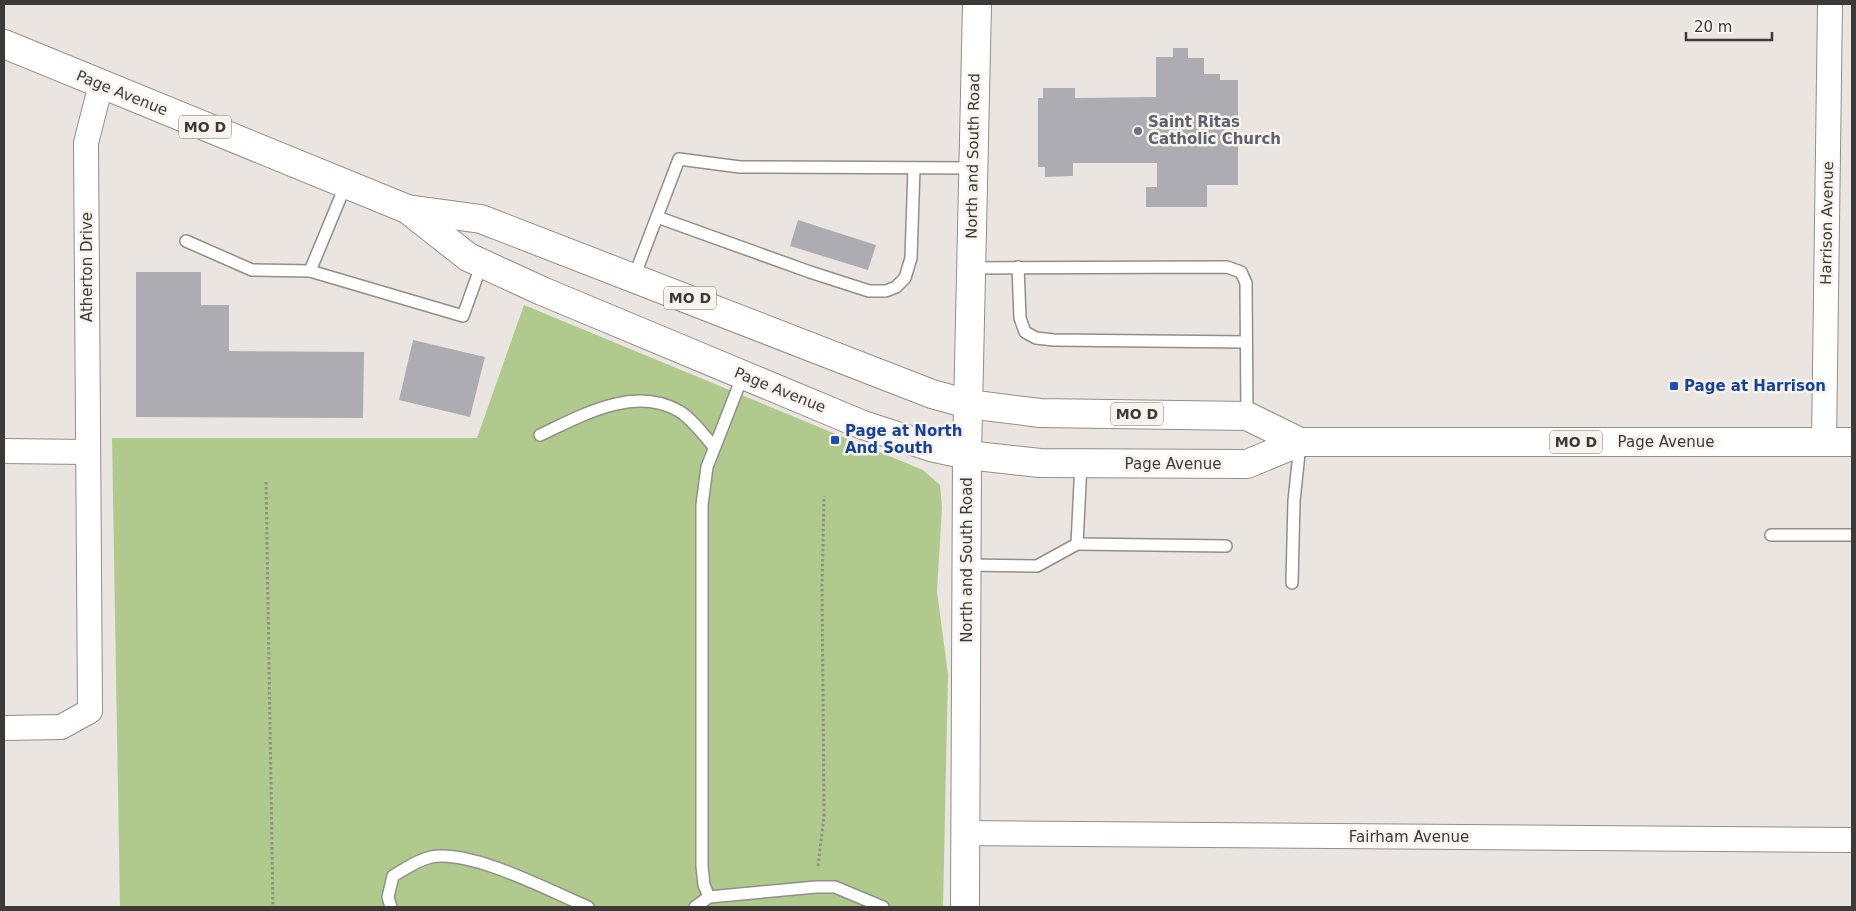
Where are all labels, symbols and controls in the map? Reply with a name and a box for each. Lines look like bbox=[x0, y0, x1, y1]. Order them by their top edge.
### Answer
scale bar bbox=[1686, 10, 1772, 42]
text: 20 m bbox=[1694, 18, 1732, 36]
street label: Page Avenue bbox=[74, 67, 170, 119]
street label: North and South Road bbox=[963, 73, 983, 239]
place label: Saint Ritas Catholic Church bbox=[1148, 113, 1281, 148]
road number: MO D bbox=[179, 115, 231, 138]
marker: Saint Ritas Catholic Church bbox=[1132, 125, 1144, 137]
street label: Harrison Avenue bbox=[1817, 161, 1837, 285]
street label: Atherton Drive bbox=[78, 212, 96, 322]
road number: MO D bbox=[664, 286, 716, 310]
street label: Page Avenue bbox=[732, 364, 828, 416]
place label: Page at Harrison bbox=[1684, 377, 1826, 395]
marker: Page at Harrison bbox=[1668, 380, 1680, 392]
road number: MO D bbox=[1111, 402, 1163, 426]
place label: Page at North And South bbox=[845, 422, 962, 457]
road number: MO D bbox=[1550, 431, 1602, 454]
street label: Page Avenue bbox=[1618, 433, 1714, 451]
marker: Page at North And South bbox=[829, 434, 841, 446]
street label: Page Avenue bbox=[1125, 455, 1221, 473]
street label: North and South Road bbox=[958, 477, 976, 643]
street label: Fairham Avenue bbox=[1349, 828, 1469, 846]

